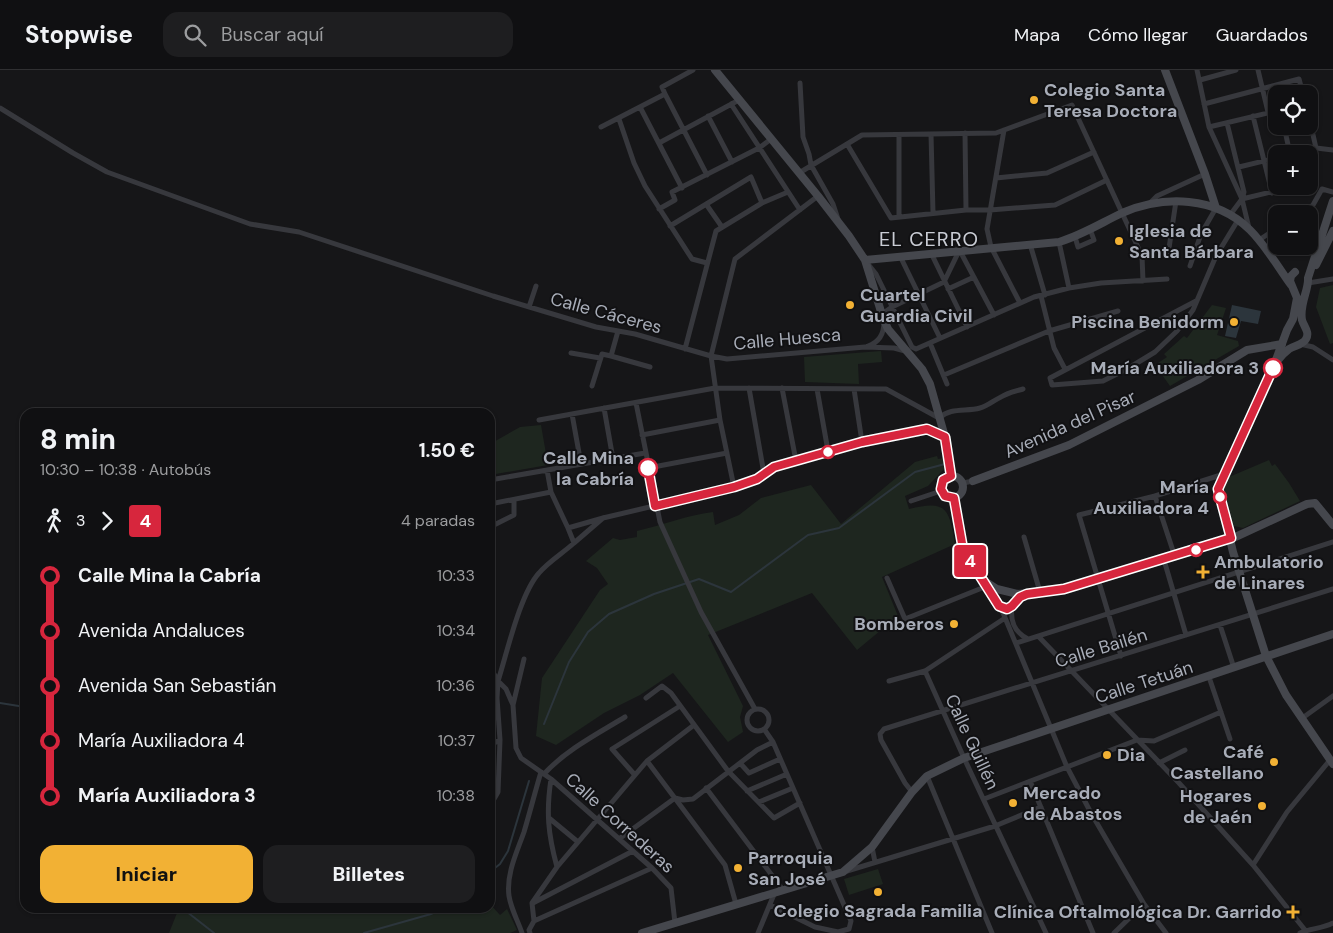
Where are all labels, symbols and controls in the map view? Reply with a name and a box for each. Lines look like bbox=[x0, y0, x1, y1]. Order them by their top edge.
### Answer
search box bbox=[163, 12, 513, 57]
text: Stopwise bbox=[25, 19, 133, 50]
icon: search bbox=[181, 21, 209, 49]
text: Buscar aquí bbox=[221, 22, 324, 47]
text: Mapa bbox=[1014, 23, 1060, 47]
text: Cómo llegar bbox=[1088, 23, 1188, 47]
text: Guardados bbox=[1216, 23, 1308, 47]
place label: Colegio Santa Teresa Doctora bbox=[1044, 78, 1177, 123]
map controls bbox=[1268, 85, 1318, 255]
button: locate bbox=[1268, 85, 1318, 135]
marker: Colegio Santa Teresa Doctora bbox=[1028, 94, 1040, 106]
button: + bbox=[1268, 145, 1318, 195]
button: − bbox=[1268, 205, 1318, 255]
place label: Iglesia de Santa Bárbara bbox=[1129, 219, 1254, 264]
district label: EL CERRO bbox=[879, 226, 979, 252]
marker: Iglesia de Santa Bárbara bbox=[1113, 235, 1125, 247]
place label: Cuartel Guardia Civil bbox=[860, 283, 972, 328]
street label: Calle Cáceres bbox=[548, 287, 664, 339]
marker: Cuartel Guardia Civil bbox=[844, 299, 856, 311]
place label: Piscina Benidorm bbox=[1071, 310, 1224, 334]
marker: Piscina Benidorm bbox=[1228, 316, 1240, 328]
street label: Calle Huesca bbox=[732, 322, 842, 356]
place label: María Auxiliadora 3 bbox=[1091, 356, 1259, 380]
marker: María Auxiliadora 3 bbox=[1263, 358, 1283, 378]
street label: Avenida del Pisar bbox=[1001, 384, 1140, 464]
text: 8 min bbox=[40, 421, 116, 458]
text: 1.50 € bbox=[419, 438, 475, 463]
unlabelled marker bbox=[821, 445, 835, 459]
place label: Calle Mina la Cabría bbox=[543, 446, 634, 491]
marker: Calle Mina la Cabría bbox=[638, 458, 658, 478]
text: 10:30 – 10:38 · Autobús bbox=[40, 459, 211, 480]
place label: María Auxiliadora 4 bbox=[1093, 475, 1209, 520]
marker: María Auxiliadora 4 bbox=[1213, 490, 1227, 504]
icon: walk bbox=[40, 507, 68, 535]
icon: forward bbox=[93, 507, 121, 535]
text: 4 bbox=[139, 509, 151, 533]
text: 3 bbox=[76, 510, 85, 531]
text: 4 paradas bbox=[401, 510, 475, 531]
unlabelled marker bbox=[1189, 543, 1203, 557]
line badge: 4 bbox=[954, 545, 986, 577]
text: 4 bbox=[964, 549, 976, 573]
place label: Ambulatorio de Linares bbox=[1214, 550, 1324, 595]
text: Calle Mina la Cabría bbox=[78, 563, 261, 588]
text: 10:33 bbox=[437, 565, 475, 586]
marker: Ambulatorio de Linares bbox=[1196, 565, 1210, 579]
place label: Bomberos bbox=[854, 612, 944, 636]
text: Avenida Andaluces bbox=[78, 618, 245, 643]
marker: Bomberos bbox=[948, 618, 960, 630]
text: 10:34 bbox=[437, 620, 475, 641]
street label: Calle Bailén bbox=[1052, 623, 1150, 673]
street label: Calle Tetuán bbox=[1092, 655, 1196, 709]
text: Avenida San Sebastián bbox=[78, 673, 276, 698]
text: 10:36 bbox=[436, 675, 475, 696]
street label: Calle Guillén bbox=[939, 690, 1005, 794]
text: María Auxiliadora 4 bbox=[78, 728, 245, 753]
text: 10:37 bbox=[438, 730, 475, 751]
place label: Café Castellano bbox=[1170, 740, 1264, 785]
place label: Dia bbox=[1117, 743, 1145, 767]
marker: Dia bbox=[1101, 749, 1113, 761]
marker: Café Castellano bbox=[1268, 756, 1280, 768]
street label: Calle Correderas bbox=[560, 767, 680, 879]
place label: Mercado de Abastos bbox=[1023, 781, 1122, 826]
text: María Auxiliadora 3 bbox=[78, 783, 256, 808]
place label: Hogares de Jaén bbox=[1180, 784, 1252, 829]
text: 10:38 bbox=[437, 785, 475, 806]
marker: Mercado de Abastos bbox=[1007, 797, 1019, 809]
marker: Hogares de Jaén bbox=[1256, 800, 1268, 812]
button: Iniciar bbox=[40, 845, 253, 903]
button: Billetes bbox=[263, 845, 475, 903]
place label: Parroquia San José bbox=[748, 846, 833, 891]
marker: Parroquia San José bbox=[732, 862, 744, 874]
marker: Colegio Sagrada Familia bbox=[872, 886, 884, 898]
place label: Colegio Sagrada Familia bbox=[773, 899, 983, 923]
place label: Clínica Oftalmológica Dr. Garrido bbox=[994, 900, 1282, 924]
marker: Clínica Oftalmológica Dr. Garrido bbox=[1286, 905, 1300, 919]

